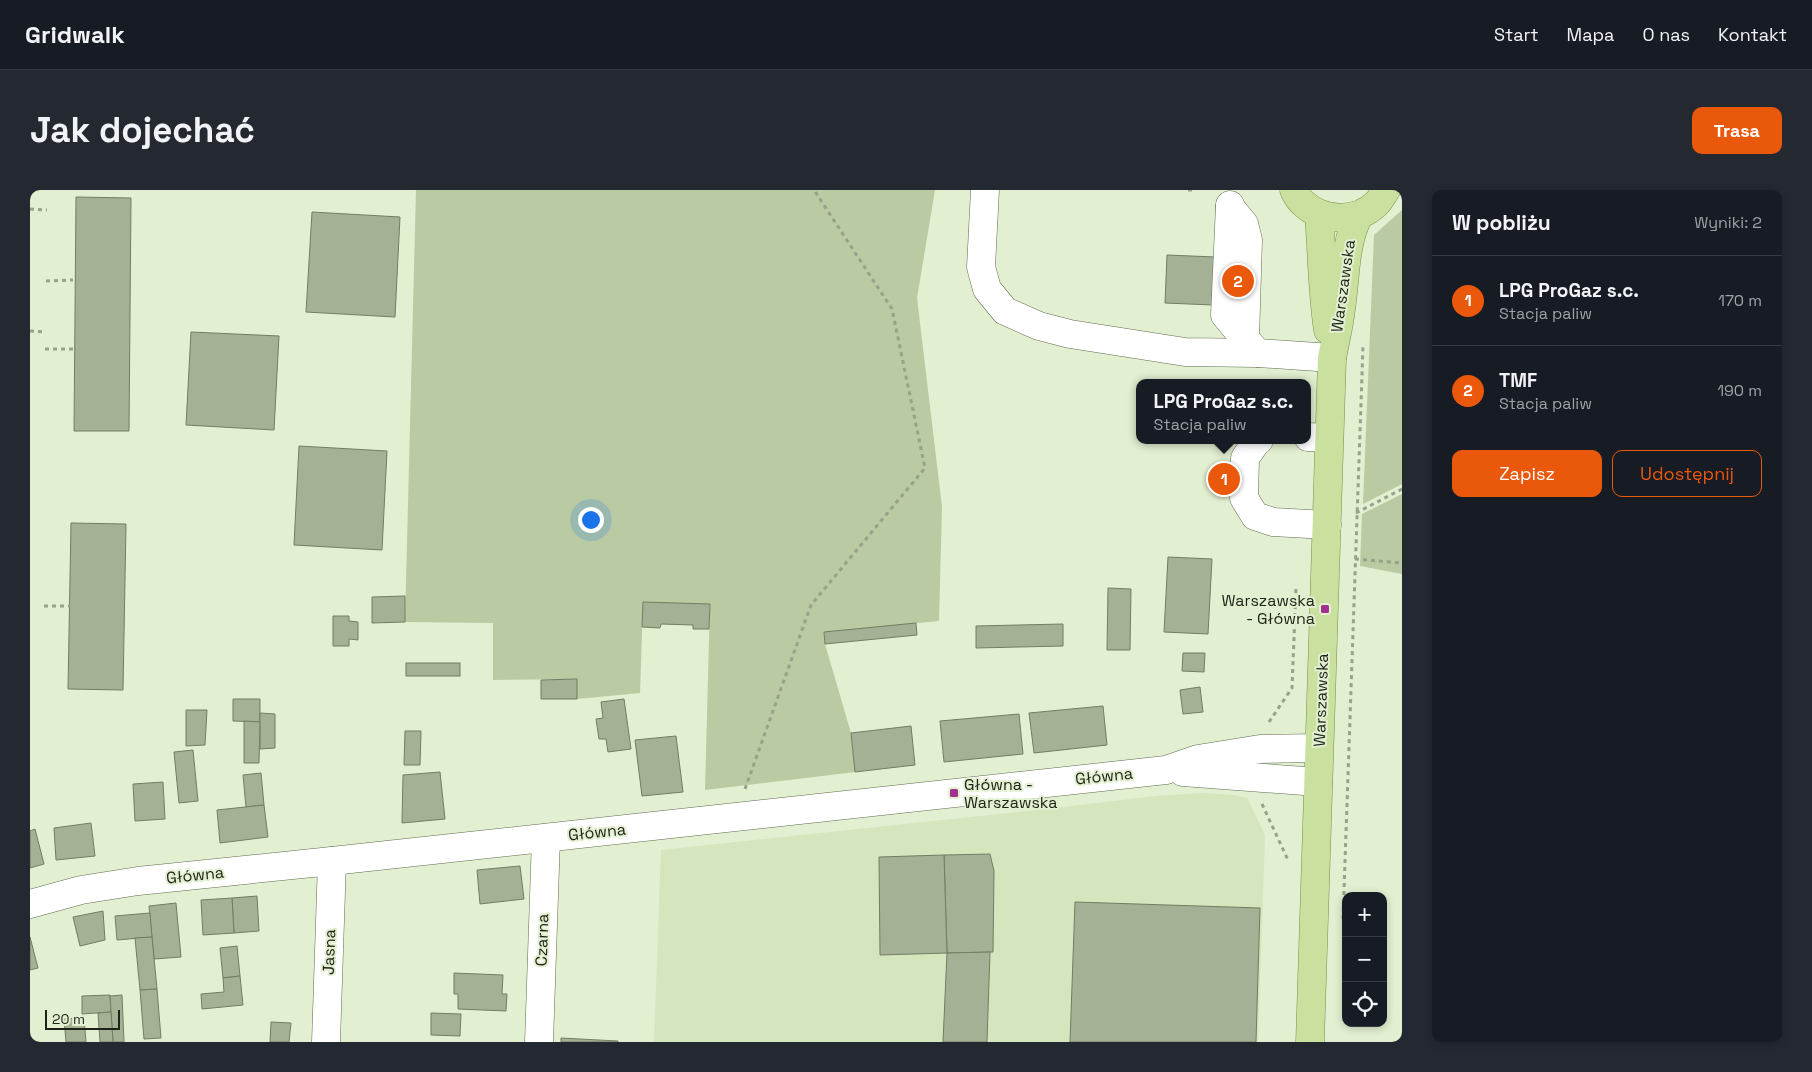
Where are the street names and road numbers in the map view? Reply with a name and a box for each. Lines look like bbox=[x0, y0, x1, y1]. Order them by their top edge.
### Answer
street label: Warszawska bbox=[1326, 238, 1360, 334]
street label: Warszawska bbox=[1309, 653, 1333, 747]
street label: Główna bbox=[1074, 763, 1134, 789]
street label: Główna bbox=[567, 819, 627, 845]
street label: Główna bbox=[165, 862, 225, 888]
street label: Czarna bbox=[531, 913, 553, 967]
street label: Jasna bbox=[318, 929, 340, 975]

